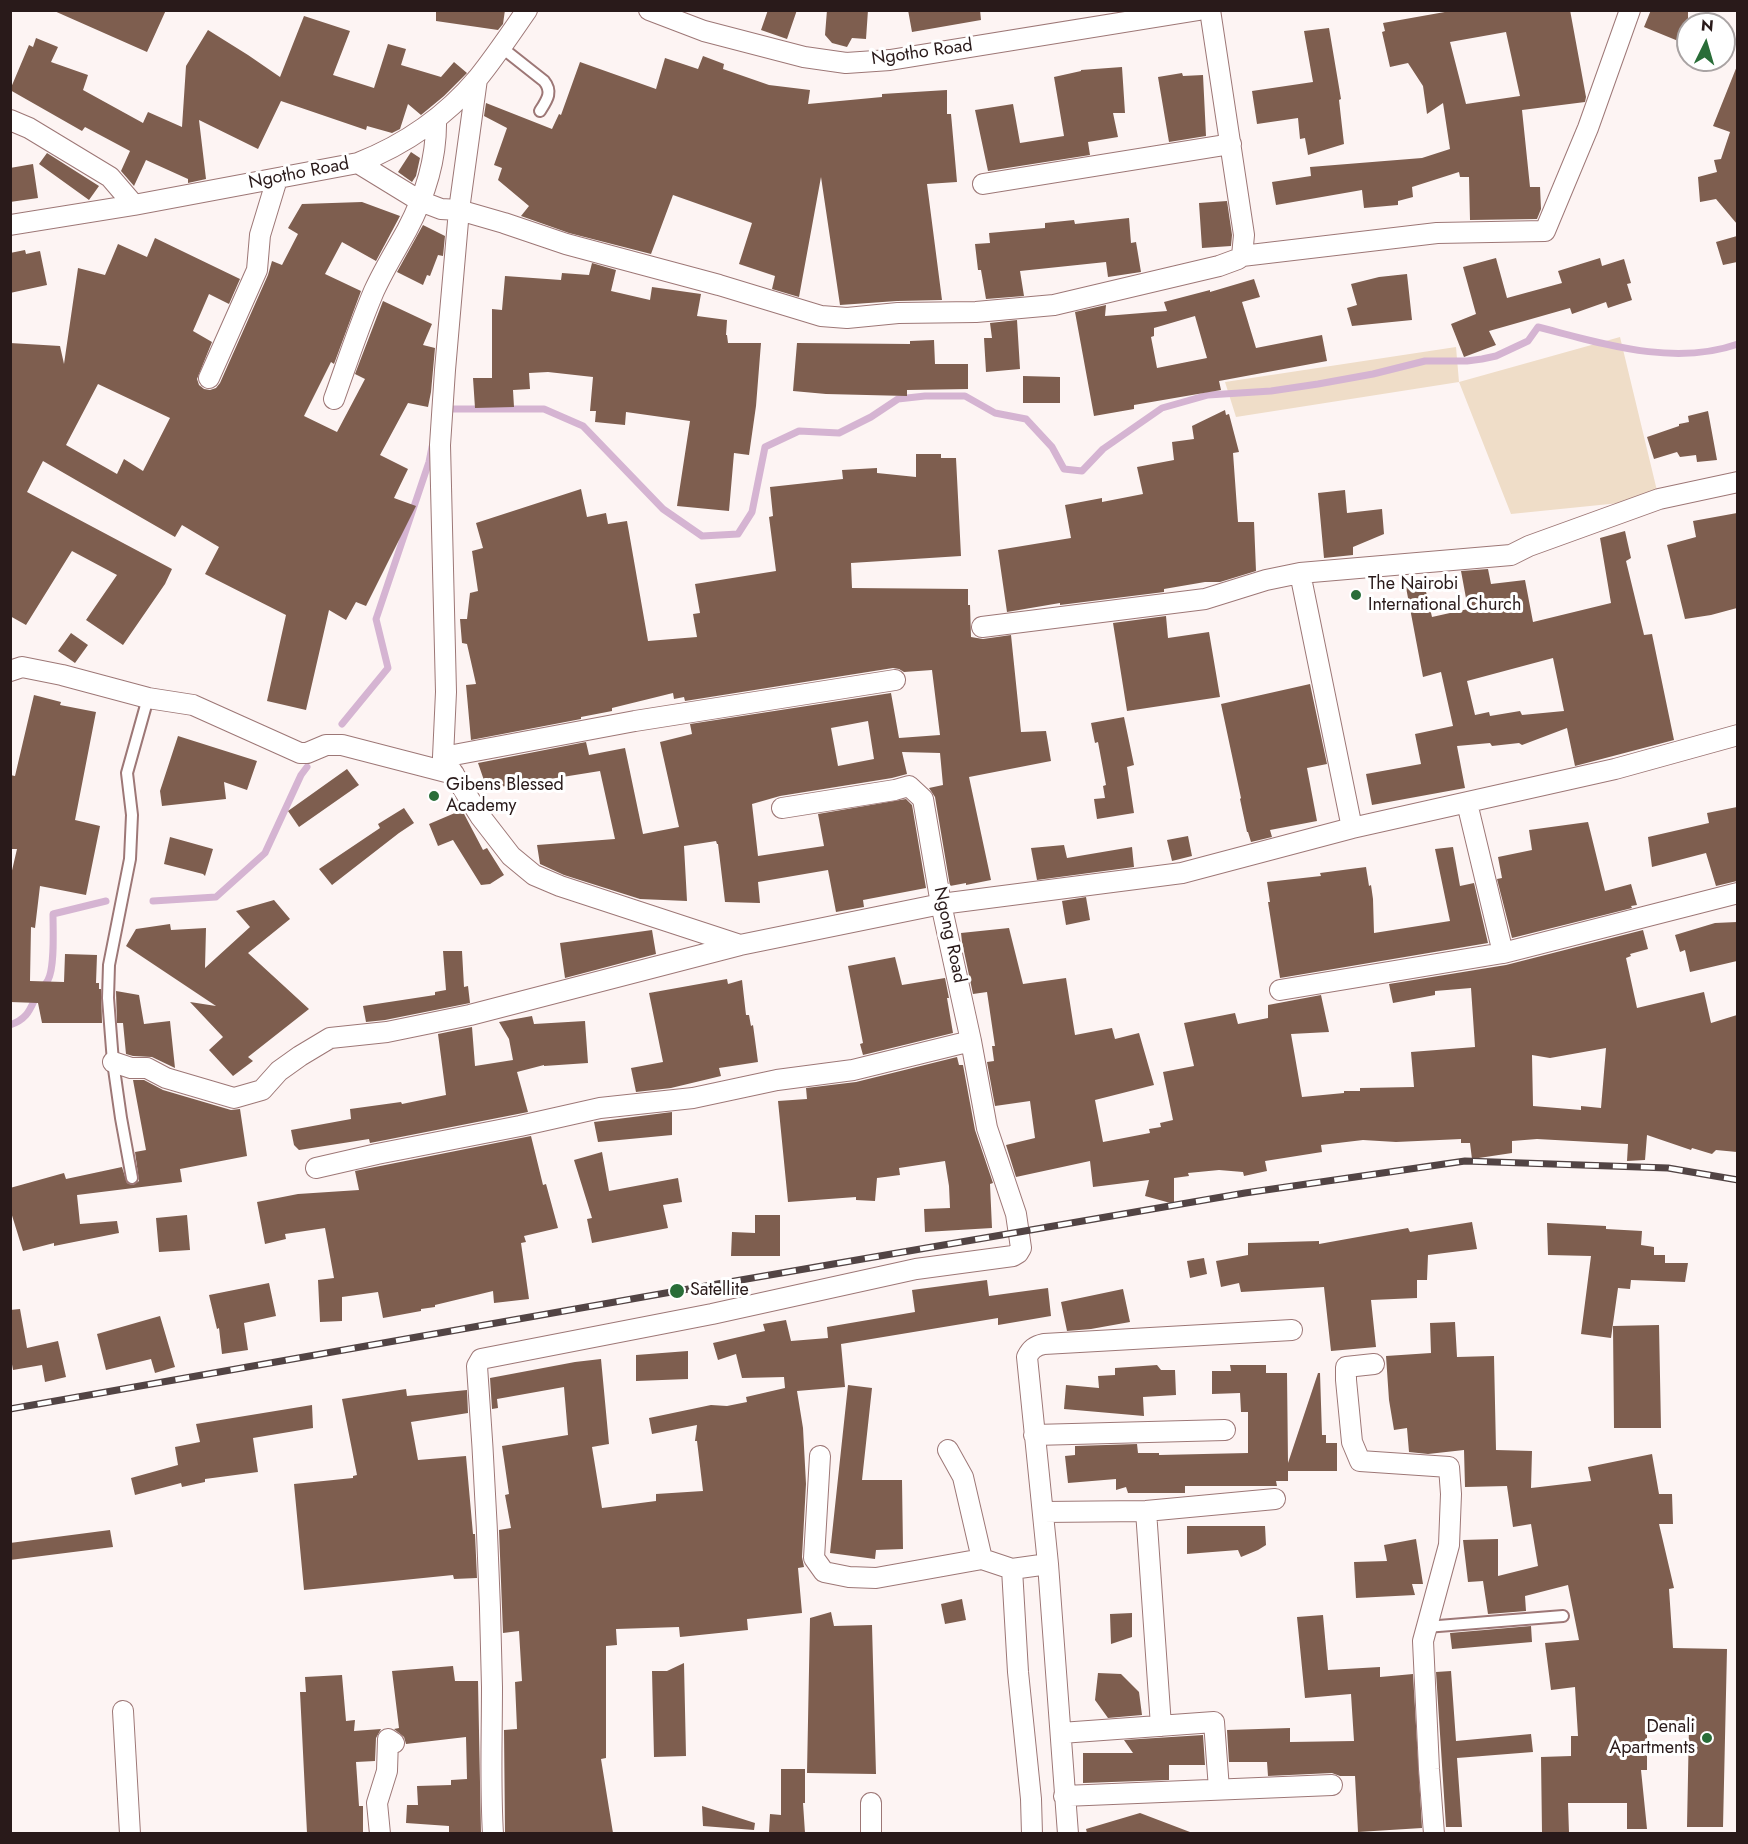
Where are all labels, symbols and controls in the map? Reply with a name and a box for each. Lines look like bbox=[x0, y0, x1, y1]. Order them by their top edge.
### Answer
north arrow bbox=[1676, 12, 1736, 72]
text: N bbox=[1700, 14, 1715, 38]
street label: Ngotho Road bbox=[870, 35, 974, 71]
street label: Ngotho Road bbox=[247, 154, 351, 194]
place label: The Nairobi International Church bbox=[1368, 574, 1521, 616]
marker: The Nairobi International Church bbox=[1349, 588, 1363, 602]
place label: Gibens Blessed Academy bbox=[446, 775, 564, 818]
marker: Gibens Blessed Academy bbox=[427, 789, 441, 803]
street label: Ngong Road bbox=[928, 885, 970, 985]
place label: Satellite bbox=[690, 1280, 749, 1302]
marker: Satellite bbox=[668, 1282, 686, 1300]
place label: Denali Apartments bbox=[1609, 1717, 1695, 1760]
marker: Denali Apartments bbox=[1700, 1731, 1714, 1745]

